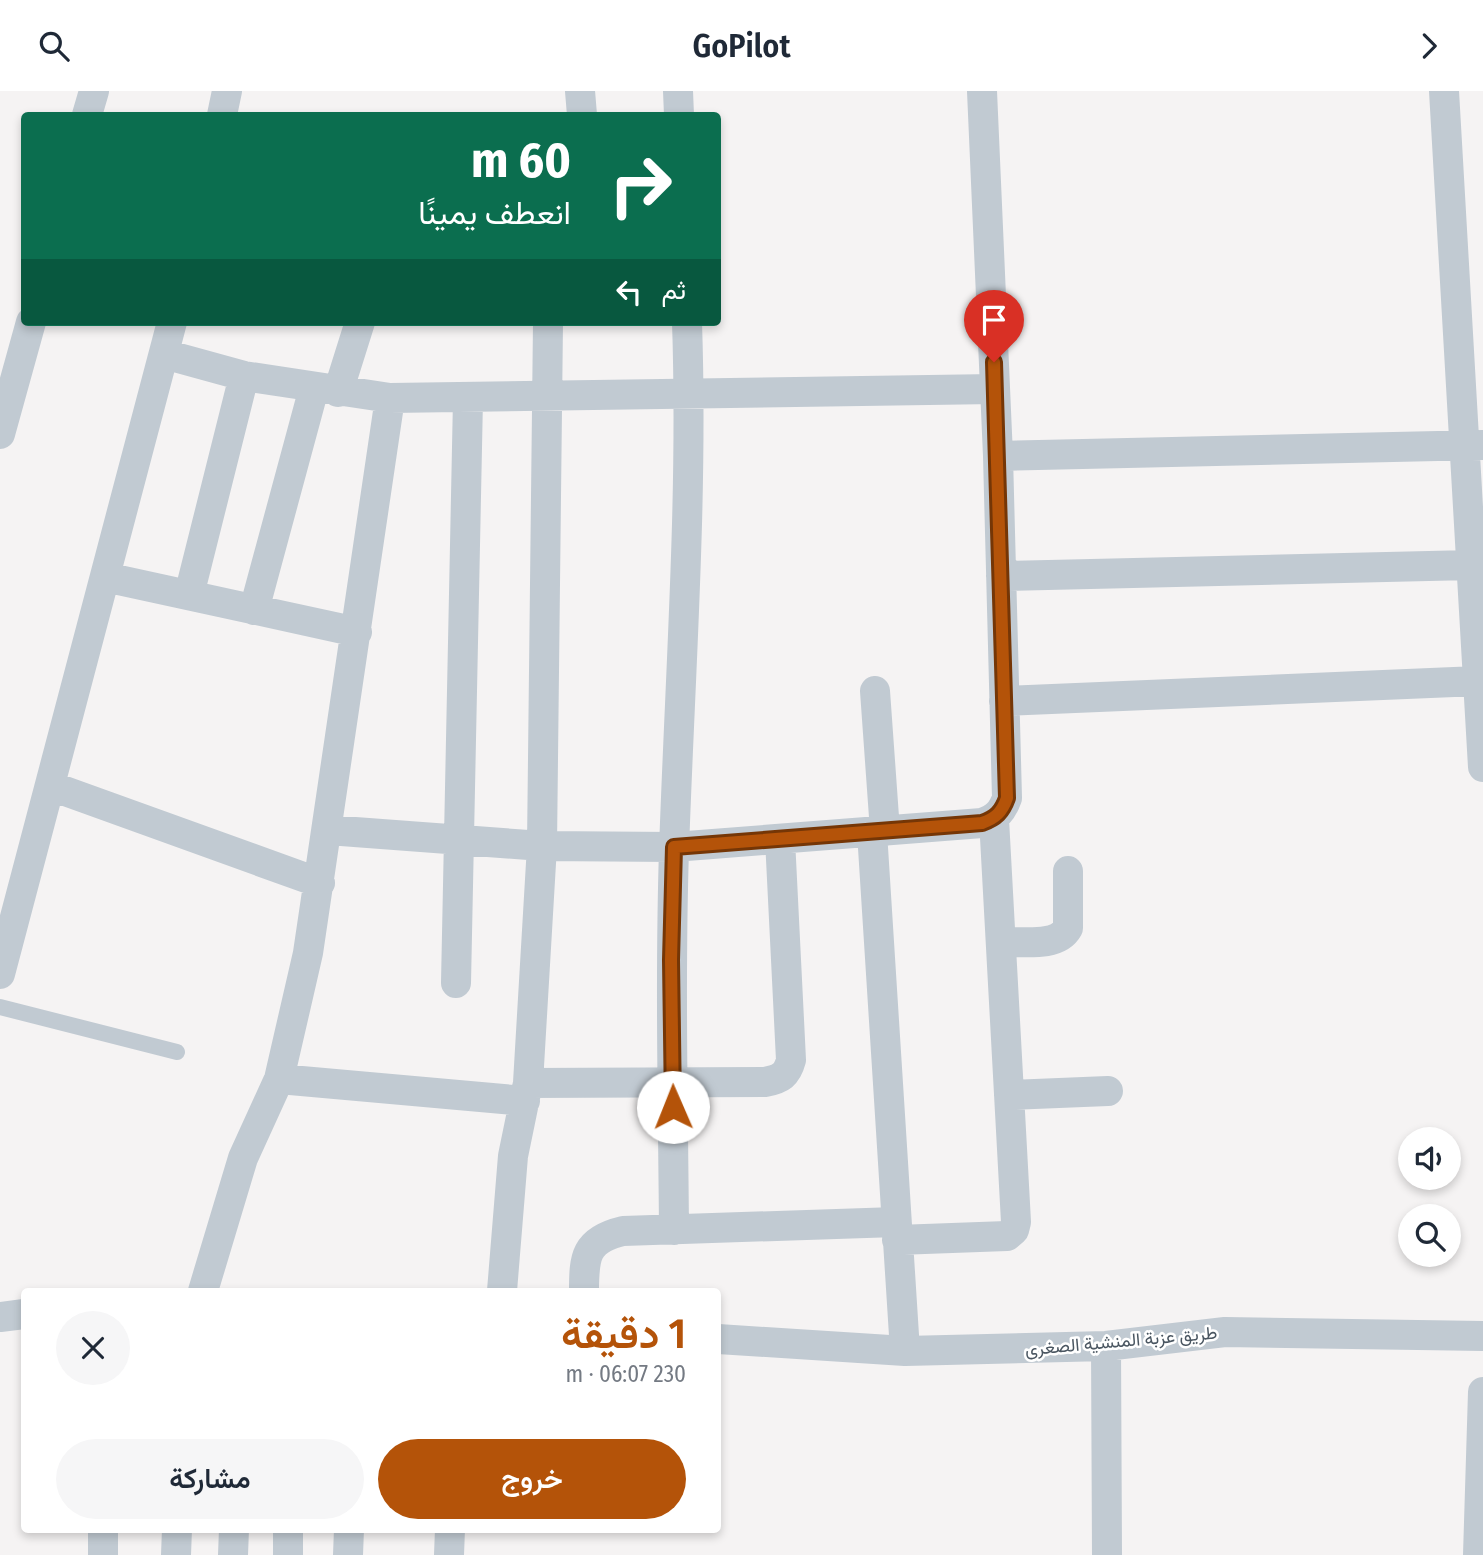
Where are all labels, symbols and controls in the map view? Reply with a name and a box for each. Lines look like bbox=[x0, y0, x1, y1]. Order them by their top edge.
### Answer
icon: search bbox=[35, 27, 73, 65]
text: GoPilot bbox=[693, 27, 791, 65]
icon: forward bbox=[1410, 27, 1448, 65]
text: 60 m bbox=[471, 131, 571, 190]
icon: right bbox=[595, 140, 686, 231]
text: انعطف يمينًا bbox=[418, 194, 571, 232]
icon: left bbox=[610, 273, 648, 311]
text: ثم bbox=[662, 275, 686, 306]
pin bbox=[964, 290, 1024, 362]
icon: arrive bbox=[975, 301, 1013, 339]
position arrow bbox=[636, 1070, 710, 1144]
map controls bbox=[1398, 1127, 1461, 1267]
button: sound bbox=[1398, 1127, 1461, 1190]
button: search bbox=[1398, 1204, 1461, 1267]
text: 1 دقيقة bbox=[561, 1309, 686, 1359]
button: close bbox=[56, 1311, 130, 1385]
street label: طريق عزبة المنشية الصغرى bbox=[1024, 1322, 1218, 1360]
text: 230 m · 06:07 bbox=[566, 1360, 686, 1388]
button: مشاركة bbox=[56, 1439, 364, 1519]
button: خروج bbox=[378, 1439, 686, 1519]

